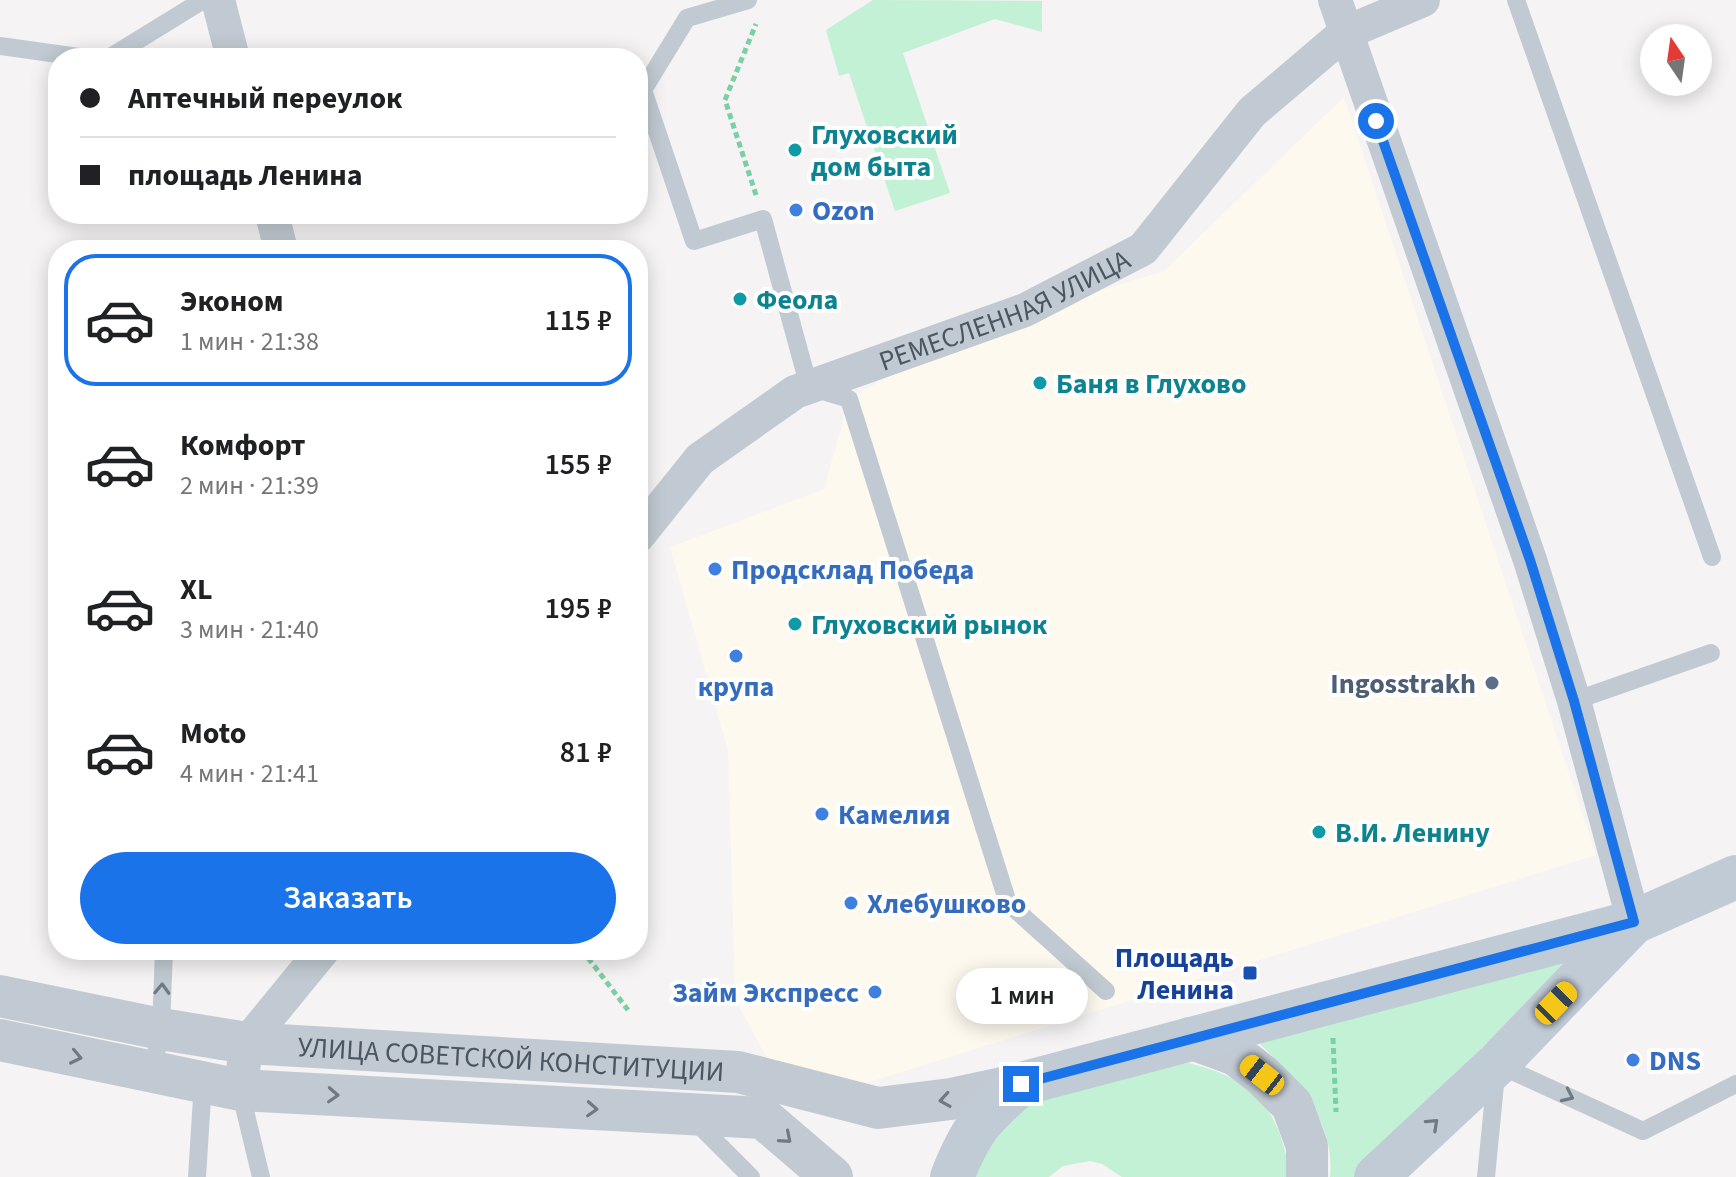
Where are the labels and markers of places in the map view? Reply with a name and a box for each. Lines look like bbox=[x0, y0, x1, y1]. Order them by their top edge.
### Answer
place label: Глуховский дом быта bbox=[811, 115, 958, 187]
marker: Глуховский дом быта bbox=[786, 141, 804, 159]
place label: Ozon bbox=[812, 191, 875, 231]
marker: Ozon bbox=[787, 201, 805, 219]
place label: Феола bbox=[756, 280, 838, 320]
marker: Феола bbox=[731, 290, 749, 308]
place label: Баня в Глухово bbox=[1056, 364, 1246, 404]
marker: Баня в Глухово bbox=[1031, 374, 1049, 392]
place label: Продсклад Победа bbox=[731, 550, 974, 590]
marker: Продсклад Победа bbox=[706, 560, 724, 578]
place label: Глуховский рынок bbox=[811, 605, 1048, 645]
marker: Глуховский рынок bbox=[786, 615, 804, 633]
marker: крупа bbox=[727, 647, 745, 665]
place label: Ingosstrakh bbox=[1330, 664, 1476, 704]
place label: крупа bbox=[698, 667, 774, 707]
marker: Ingosstrakh bbox=[1483, 674, 1501, 692]
place label: Камелия bbox=[838, 795, 951, 835]
marker: Камелия bbox=[813, 805, 831, 823]
place label: В.И. Ленину bbox=[1335, 813, 1490, 853]
marker: В.И. Ленину bbox=[1310, 823, 1328, 841]
place label: Хлебушково bbox=[867, 884, 1026, 924]
marker: Хлебушково bbox=[842, 894, 860, 912]
place label: Площадь Ленина bbox=[1115, 938, 1234, 1010]
marker: Площадь Ленина bbox=[1241, 964, 1259, 982]
place label: Займ Экспресс bbox=[672, 973, 859, 1013]
marker: Займ Экспресс bbox=[866, 983, 884, 1001]
place label: DNS bbox=[1649, 1041, 1701, 1081]
marker: DNS bbox=[1624, 1051, 1642, 1069]

